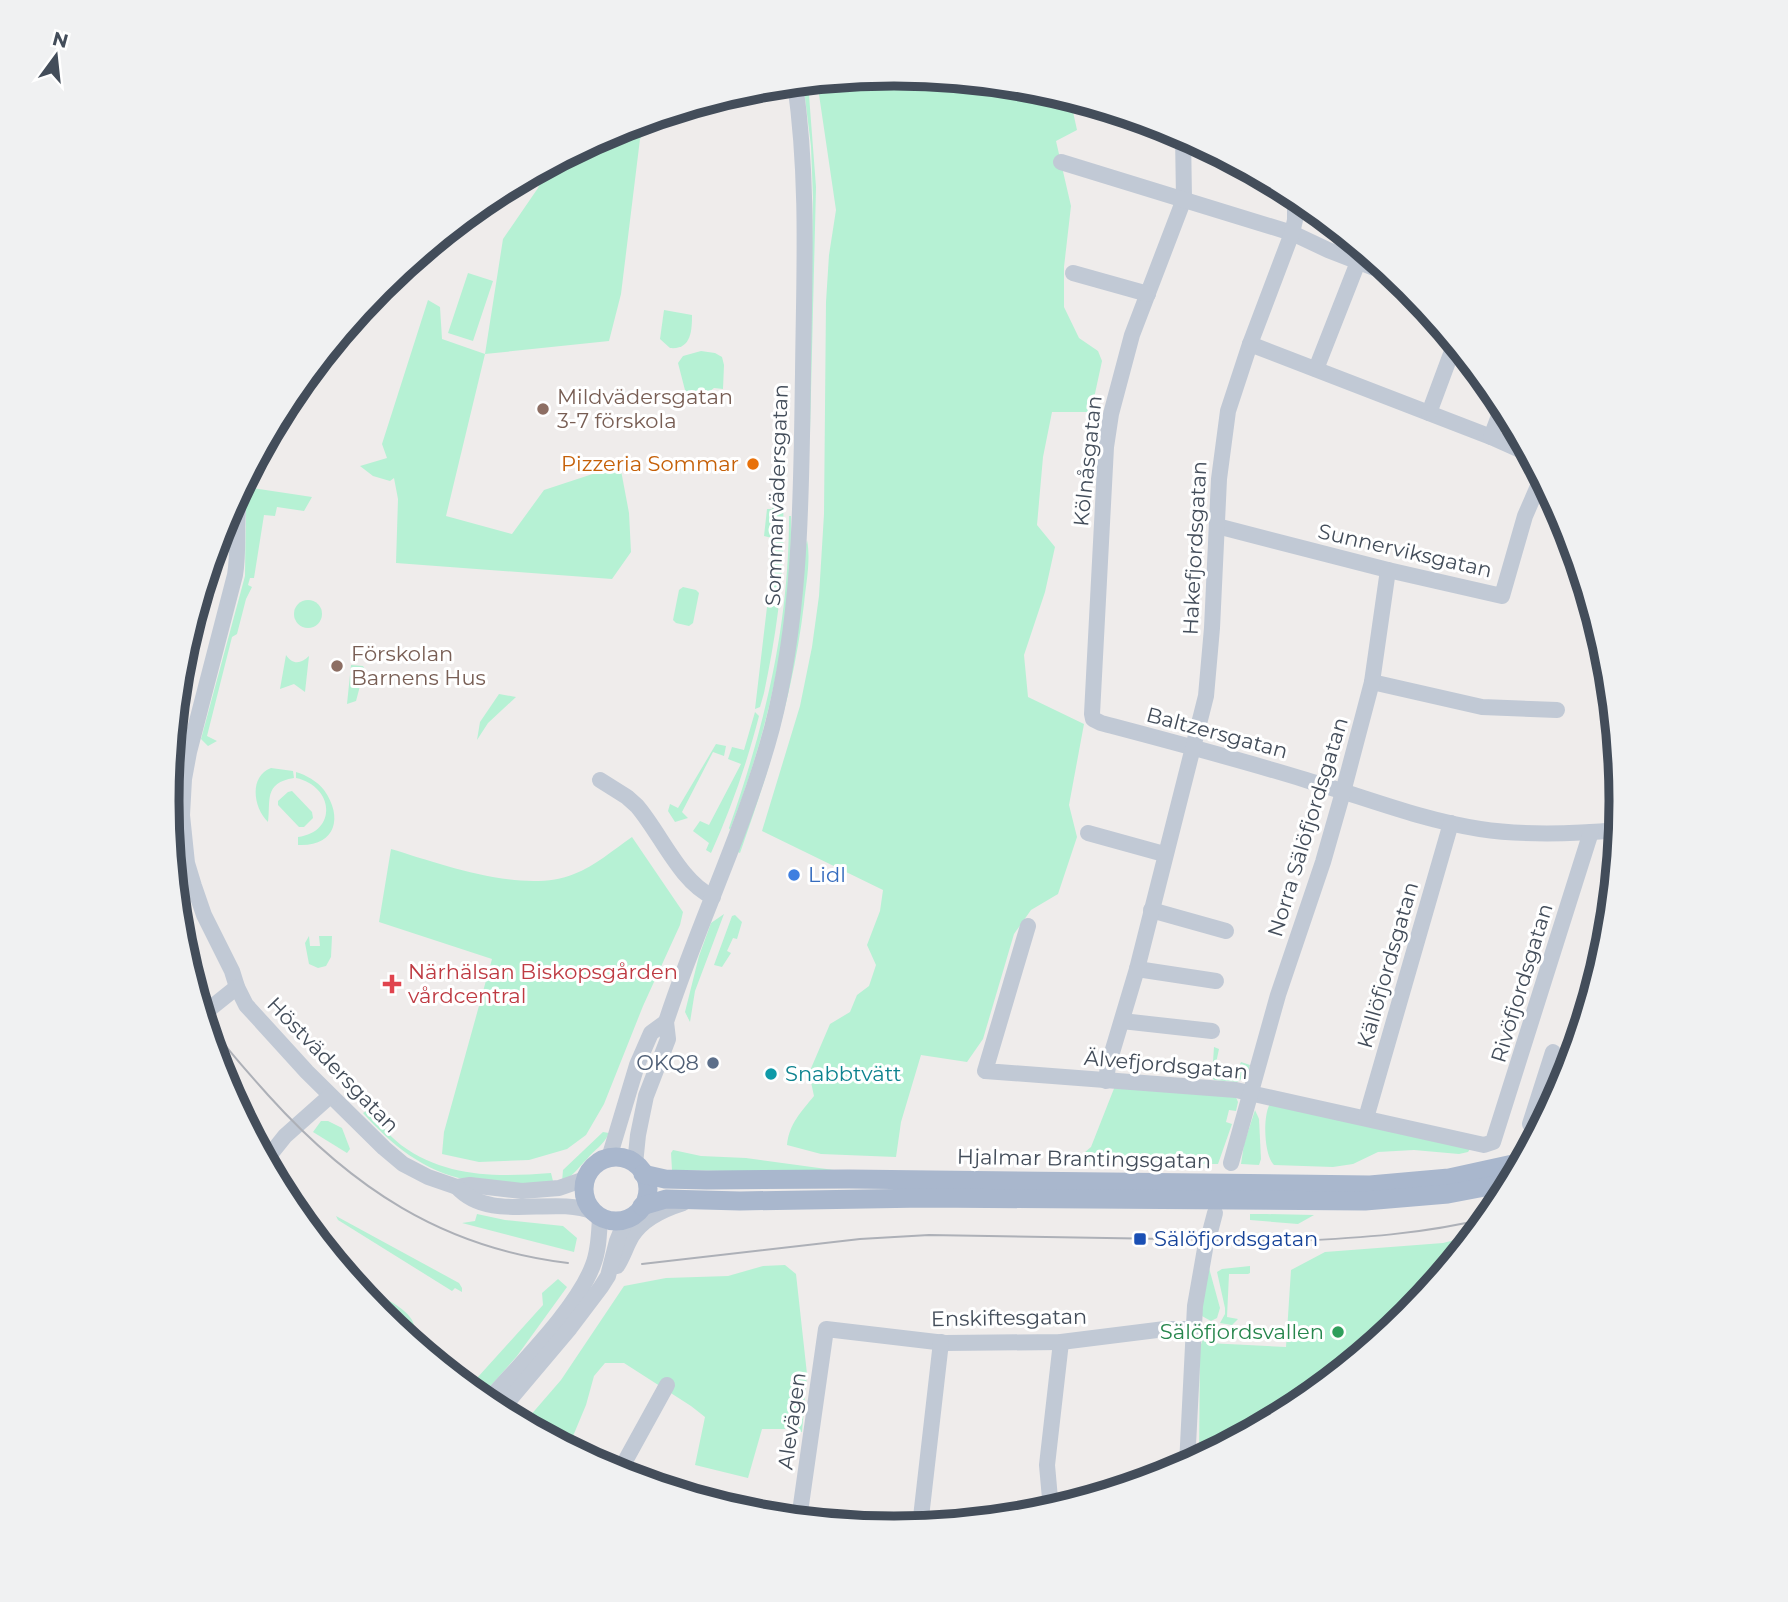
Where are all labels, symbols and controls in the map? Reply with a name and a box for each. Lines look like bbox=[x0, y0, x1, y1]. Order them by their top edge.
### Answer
north arrow bbox=[21, 21, 91, 91]
text: N bbox=[50, 27, 71, 53]
place label: Mildvädersgatan 3-7 förskola bbox=[557, 384, 733, 433]
street label: Sommarvädersgatan bbox=[760, 384, 793, 606]
street label: Kölnåsgatan bbox=[1068, 394, 1107, 528]
marker: Mildvädersgatan 3-7 förskola bbox=[535, 401, 551, 417]
place label: Pizzeria Sommar bbox=[561, 451, 739, 476]
marker: Pizzeria Sommar bbox=[745, 456, 761, 472]
street label: Hakefjordsgatan bbox=[1177, 460, 1212, 636]
street label: Sunnerviksgatan bbox=[1316, 518, 1495, 583]
place label: Förskolan Barnens Hus bbox=[351, 641, 486, 690]
marker: Förskolan Barnens Hus bbox=[329, 658, 345, 674]
street label: Baltzersgatan bbox=[1144, 702, 1291, 763]
street label: Norra Sälöfjordsgatan bbox=[1262, 714, 1353, 940]
place label: Lidl bbox=[808, 862, 846, 887]
marker: Lidl bbox=[786, 867, 802, 883]
street label: Källöfjordsgatan bbox=[1352, 879, 1423, 1051]
street label: Rivöfjordsgatan bbox=[1485, 900, 1558, 1066]
place label: Närhälsan Biskopsgården vårdcentral bbox=[408, 959, 678, 1008]
marker: Närhälsan Biskopsgården vårdcentral bbox=[382, 974, 402, 994]
street label: Höstvädersgatan bbox=[262, 992, 405, 1138]
street label: Älvefjordsgatan bbox=[1083, 1045, 1249, 1084]
place label: OKQ8 bbox=[636, 1050, 699, 1075]
marker: OKQ8 bbox=[705, 1055, 721, 1071]
place label: Snabbtvätt bbox=[785, 1061, 901, 1086]
marker: Snabbtvätt bbox=[763, 1066, 779, 1082]
street label: Hjalmar Brantingsgatan bbox=[957, 1144, 1211, 1173]
place label: Sälöfjordsgatan bbox=[1154, 1226, 1318, 1251]
marker: Sälöfjordsgatan bbox=[1132, 1231, 1148, 1247]
street label: Enskiftesgatan bbox=[931, 1304, 1087, 1331]
place label: Sälöfjordsvallen bbox=[1160, 1319, 1324, 1344]
marker: Sälöfjordsvallen bbox=[1330, 1324, 1346, 1340]
street label: Alevägen bbox=[772, 1371, 811, 1471]

